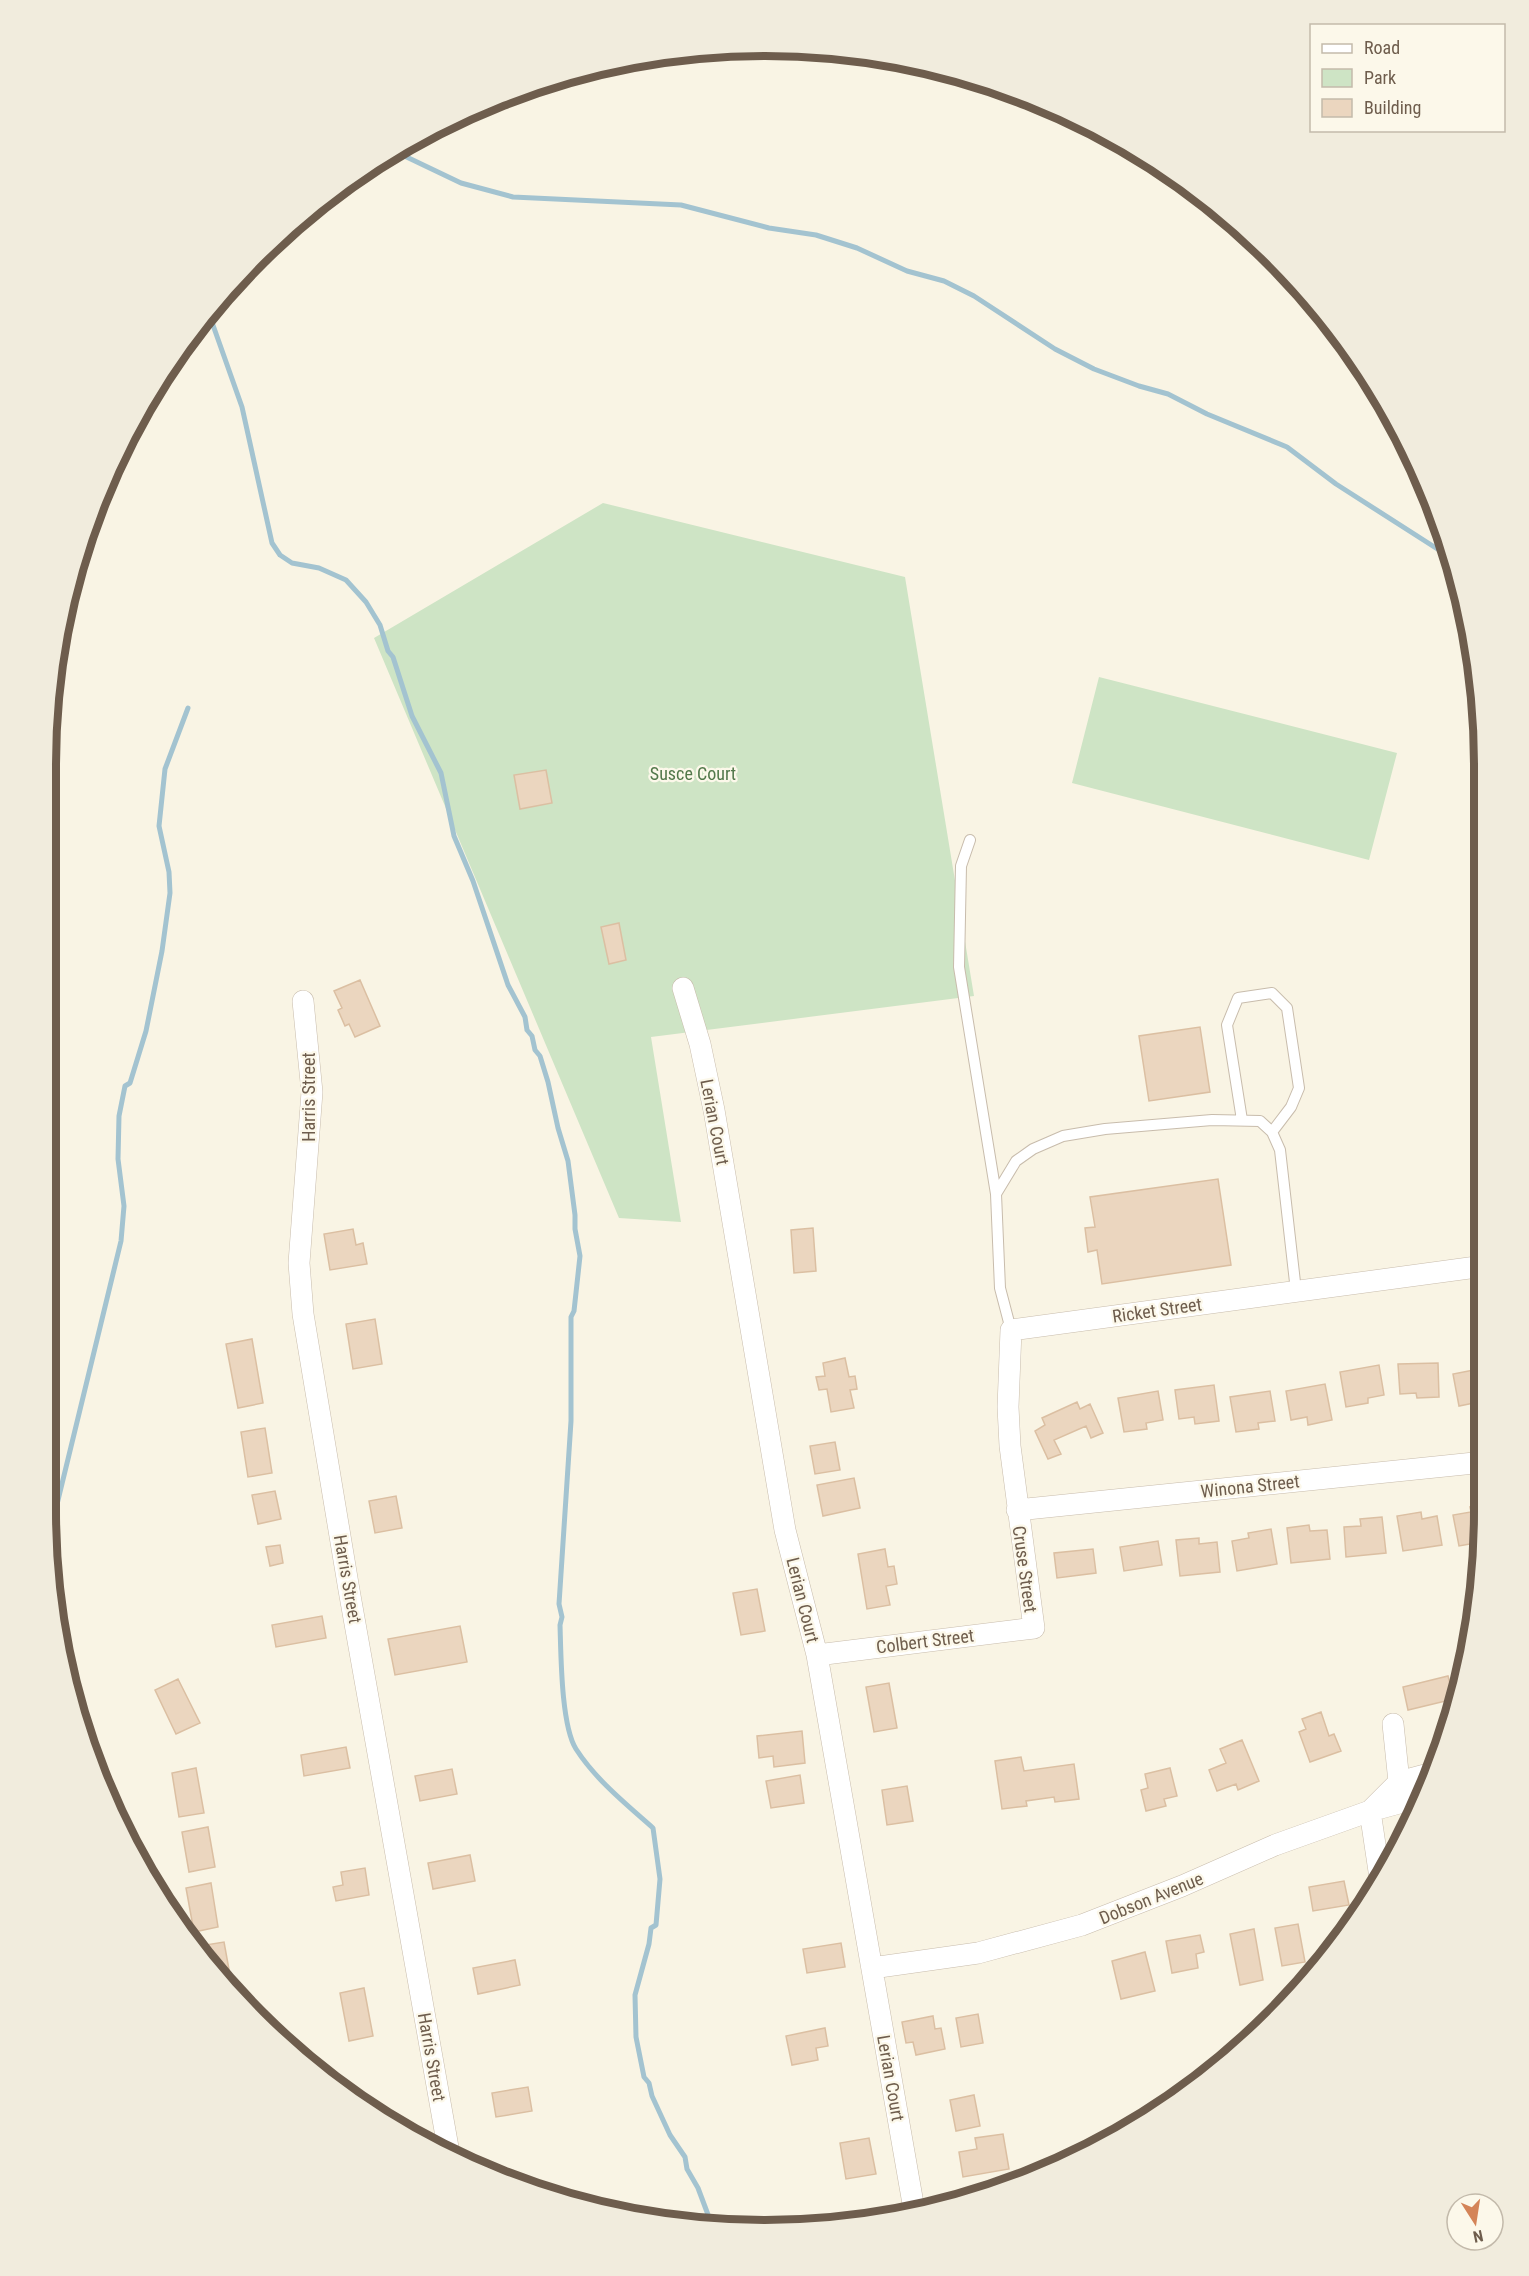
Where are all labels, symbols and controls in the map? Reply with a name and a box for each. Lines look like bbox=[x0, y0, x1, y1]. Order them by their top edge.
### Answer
legend bbox=[1310, 24, 1505, 132]
text: Road bbox=[1364, 37, 1400, 58]
text: Park bbox=[1364, 67, 1396, 88]
text: Building bbox=[1364, 97, 1421, 118]
park label: Susce Court bbox=[650, 763, 736, 784]
street label: Harris Street bbox=[298, 1052, 319, 1142]
street label: Lerian Court bbox=[696, 1077, 734, 1167]
street label: Ricket Street bbox=[1111, 1293, 1203, 1327]
street label: Winona Street bbox=[1200, 1470, 1300, 1502]
street label: Cruse Street bbox=[1009, 1524, 1041, 1614]
street label: Harris Street bbox=[330, 1533, 366, 1625]
street label: Lerian Court bbox=[782, 1555, 824, 1645]
street label: Colbert Street bbox=[875, 1625, 975, 1657]
street label: Dobson Avenue bbox=[1096, 1868, 1206, 1928]
street label: Harris Street bbox=[414, 2011, 450, 2103]
street label: Lerian Court bbox=[873, 2033, 909, 2123]
north arrow bbox=[1445, 2192, 1505, 2252]
text: N bbox=[1471, 2226, 1485, 2246]

